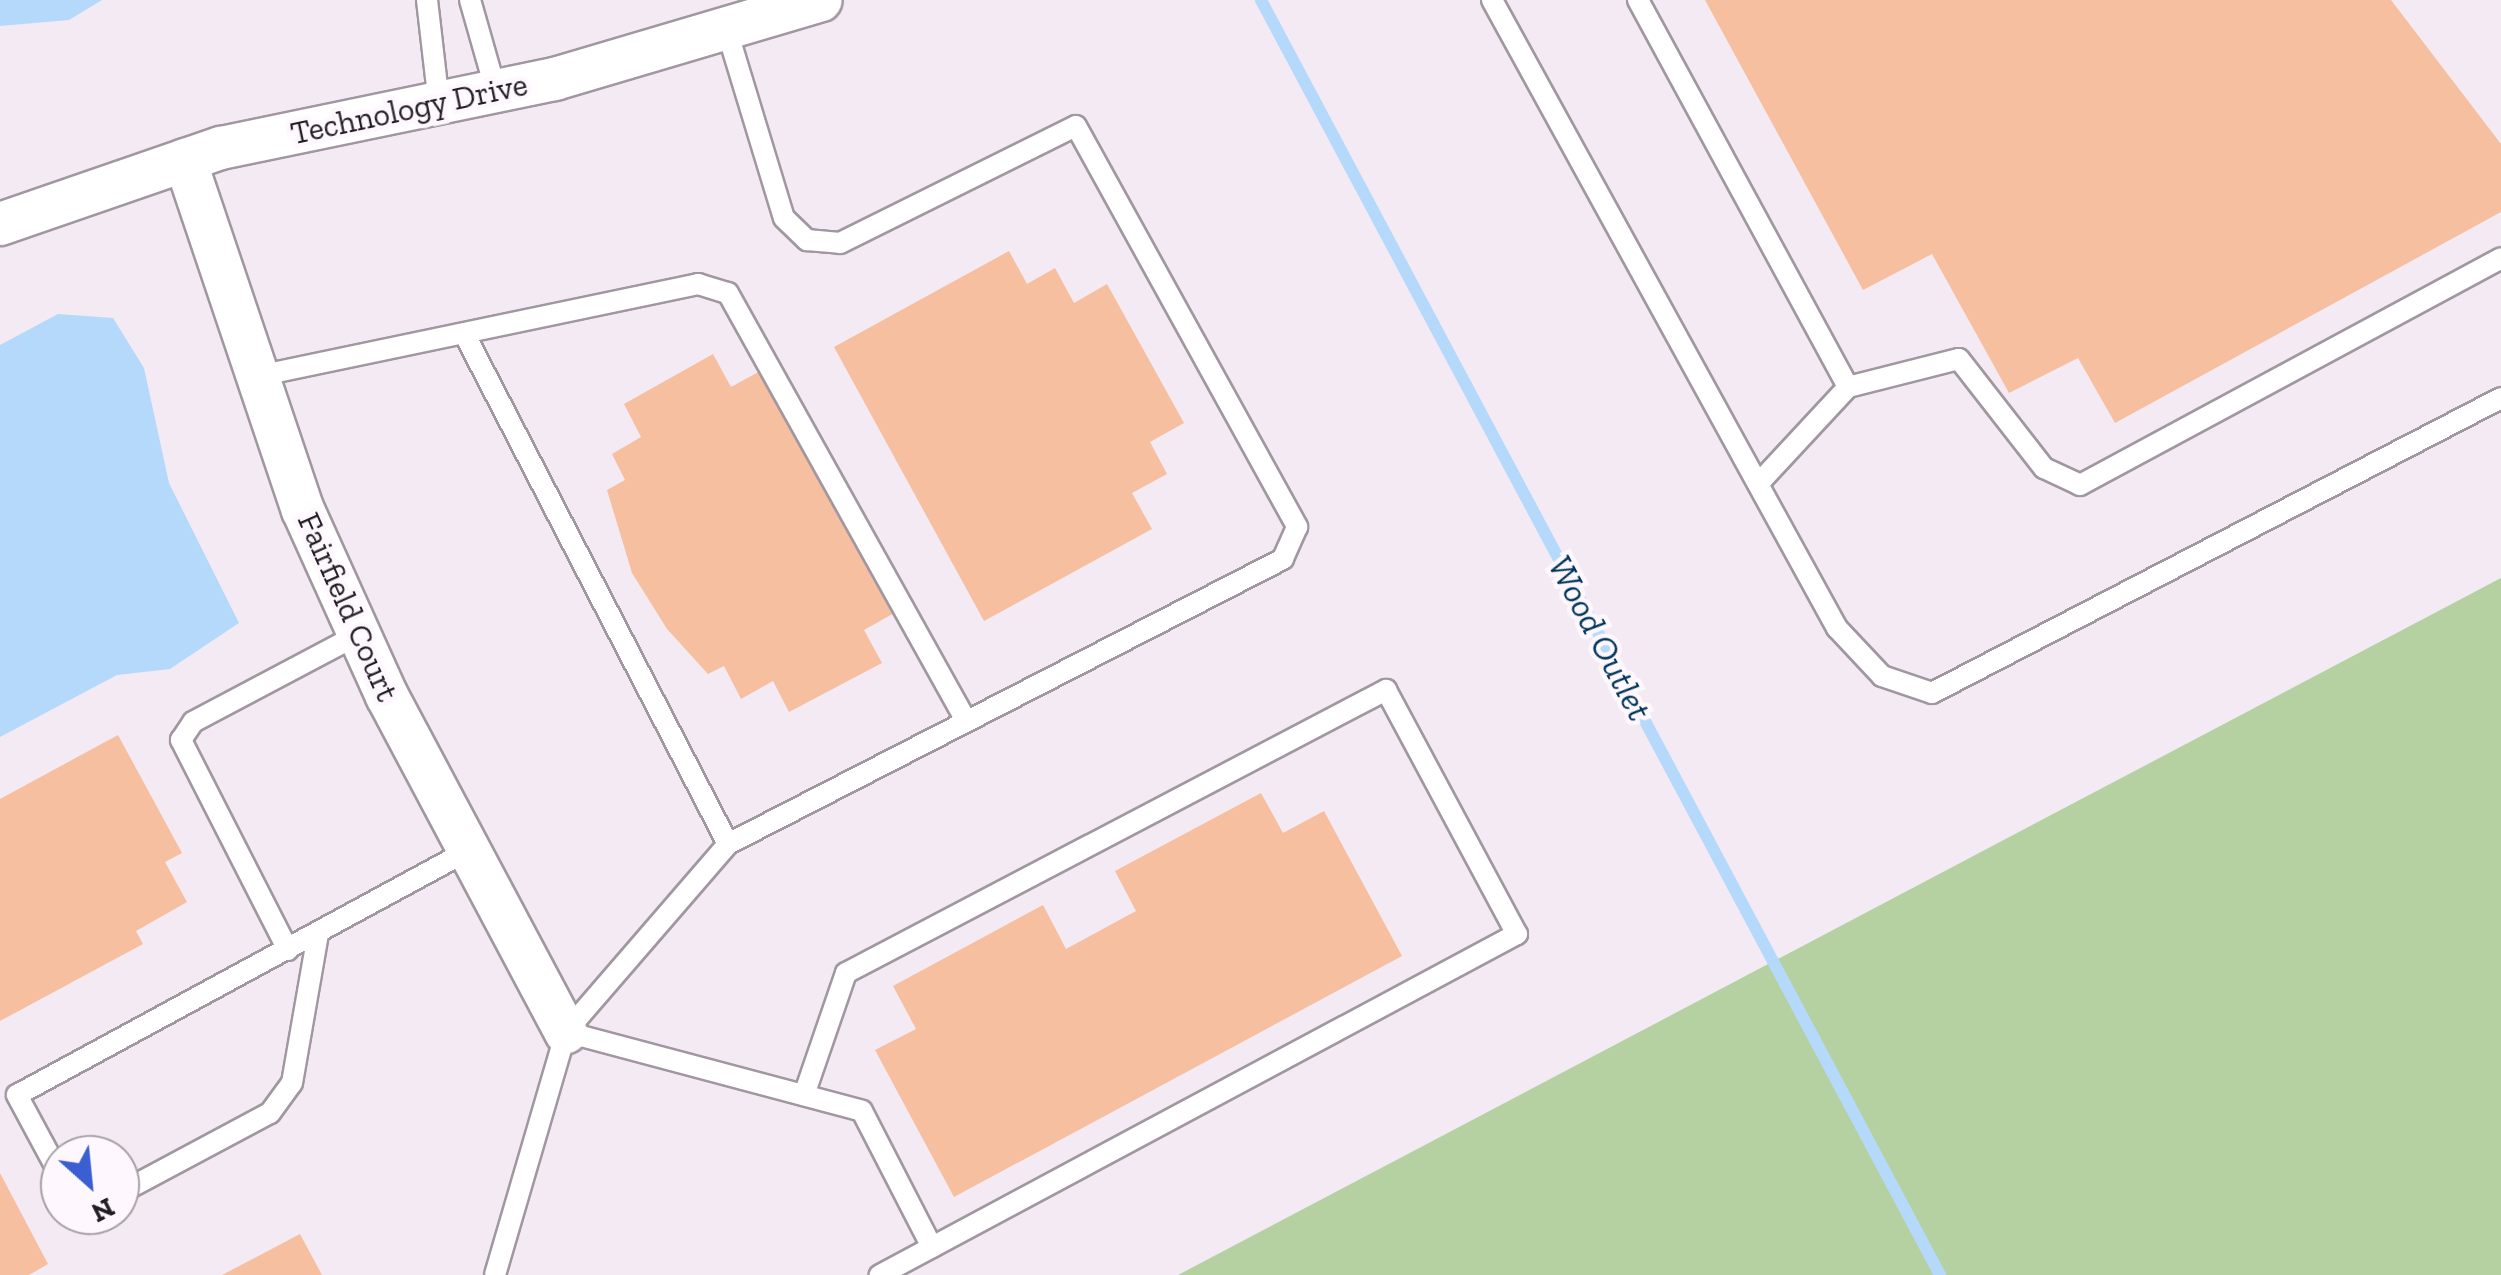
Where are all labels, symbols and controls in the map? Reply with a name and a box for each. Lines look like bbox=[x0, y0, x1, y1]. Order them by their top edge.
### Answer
street label: Technology Drive bbox=[287, 65, 531, 153]
street label: Fairfield Court bbox=[289, 507, 407, 707]
water label: Wood Outlet bbox=[1539, 549, 1661, 727]
north arrow bbox=[40, 1135, 140, 1235]
text: N bbox=[86, 1191, 120, 1230]

